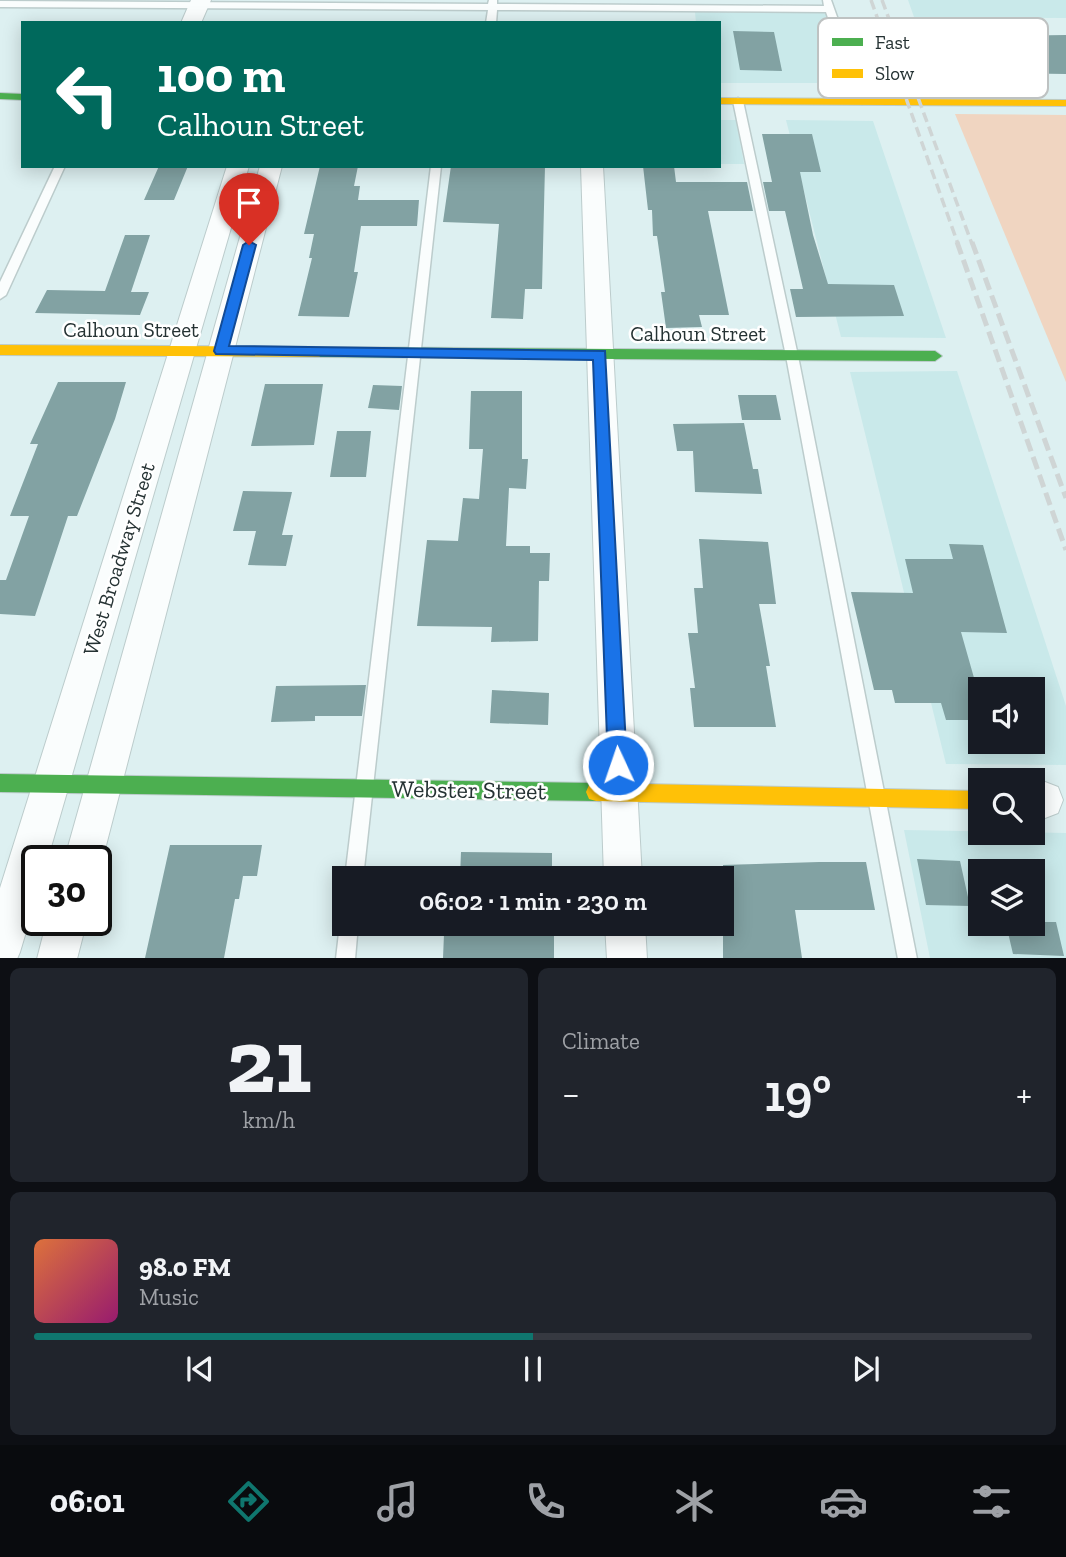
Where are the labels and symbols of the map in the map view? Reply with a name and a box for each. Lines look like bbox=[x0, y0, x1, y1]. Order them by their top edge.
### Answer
legend bbox=[818, 18, 1048, 98]
text: Fast bbox=[875, 31, 910, 54]
text: Slow bbox=[875, 62, 915, 85]
pin bbox=[219, 173, 279, 245]
street label: Calhoun Street bbox=[63, 317, 199, 342]
street label: Calhoun Street bbox=[630, 321, 766, 346]
street label: West Broadway Street bbox=[77, 459, 160, 658]
position arrow bbox=[581, 728, 655, 802]
street label: Webster Street bbox=[392, 774, 547, 805]
speed limit sign: 30 bbox=[21, 845, 112, 936]

